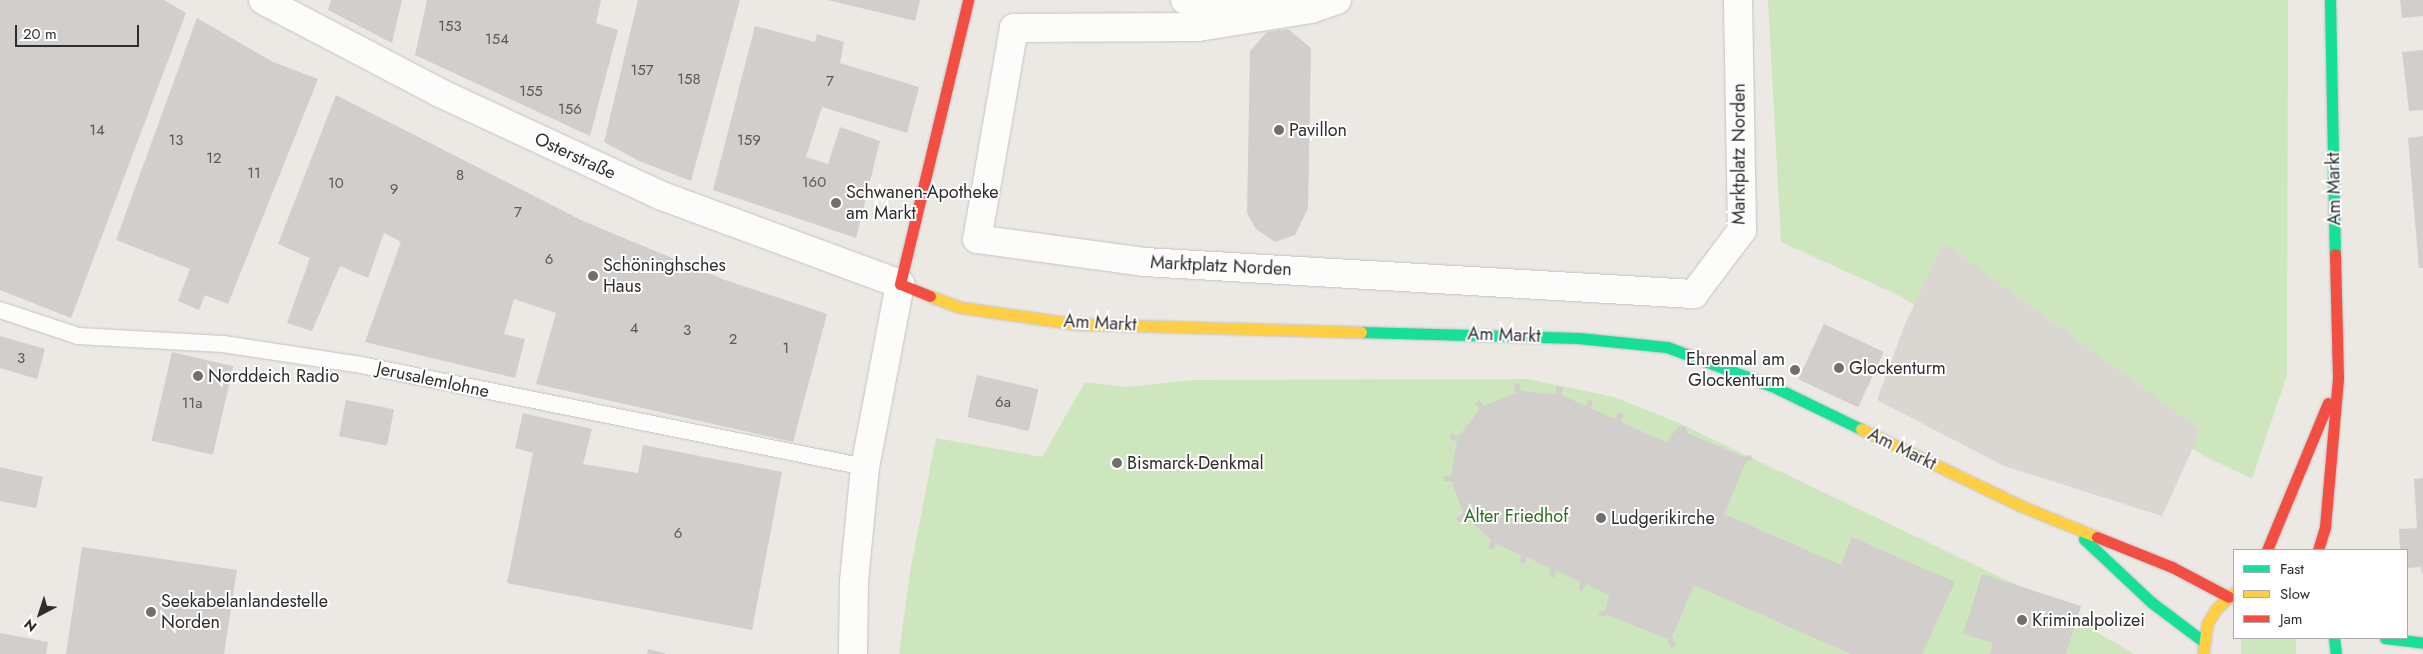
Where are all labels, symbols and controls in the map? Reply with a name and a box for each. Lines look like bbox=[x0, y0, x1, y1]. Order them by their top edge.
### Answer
scale bar bbox=[18, 15, 141, 47]
house number: 153 bbox=[438, 18, 462, 36]
text: 20 m bbox=[23, 23, 57, 45]
house number: 154 bbox=[485, 31, 509, 49]
house number: 157 bbox=[630, 62, 654, 80]
house number: 158 bbox=[677, 71, 701, 89]
house number: 7 bbox=[826, 73, 834, 91]
house number: 155 bbox=[519, 83, 543, 101]
street label: Marktplatz Norden bbox=[1728, 83, 1750, 225]
house number: 156 bbox=[558, 101, 582, 119]
place label: Pavillon bbox=[1289, 119, 1347, 141]
house number: 14 bbox=[89, 122, 105, 140]
marker: Pavillon bbox=[1273, 124, 1285, 136]
street label: Osterstraße bbox=[531, 128, 619, 184]
house number: 13 bbox=[169, 132, 183, 150]
house number: 159 bbox=[737, 132, 761, 150]
house number: 12 bbox=[206, 150, 222, 168]
street label: Am Markt bbox=[2323, 152, 2345, 226]
house number: 11 bbox=[247, 165, 261, 183]
house number: 8 bbox=[456, 167, 464, 185]
house number: 160 bbox=[802, 174, 826, 192]
house number: 10 bbox=[328, 175, 344, 193]
house number: 9 bbox=[390, 181, 398, 199]
place label: Schwanen-Apotheke am Markt bbox=[846, 182, 999, 224]
marker: Schwanen-Apotheke am Markt bbox=[830, 197, 842, 209]
house number: 7 bbox=[514, 204, 522, 222]
house number: 6 bbox=[545, 251, 553, 269]
street label: Marktplatz Norden bbox=[1150, 252, 1292, 280]
place label: Schöninghsches Haus bbox=[603, 255, 726, 298]
marker: Schöninghsches Haus bbox=[587, 270, 599, 282]
street label: Am Markt bbox=[1063, 310, 1137, 336]
house number: 4 bbox=[630, 320, 638, 338]
house number: 3 bbox=[683, 322, 691, 340]
street label: Am Markt bbox=[1467, 323, 1541, 347]
house number: 2 bbox=[729, 331, 737, 349]
house number: 1 bbox=[783, 340, 789, 358]
place label: Ehrenmal am Glockenturm bbox=[1686, 349, 1785, 392]
house number: 3 bbox=[17, 350, 25, 368]
place label: Glockenturm bbox=[1849, 357, 1946, 379]
street label: Jerusalemlohne bbox=[375, 358, 491, 402]
marker: Glockenturm bbox=[1833, 362, 1845, 374]
marker: Ehrenmal am Glockenturm bbox=[1789, 364, 1801, 376]
place label: Norddeich Radio bbox=[208, 365, 339, 387]
marker: Norddeich Radio bbox=[192, 370, 204, 382]
house number: 6a bbox=[995, 394, 1011, 412]
house number: 11a bbox=[182, 395, 202, 413]
street label: Am Markt bbox=[1864, 423, 1940, 475]
place label: Bismarck-Denkmal bbox=[1127, 452, 1264, 474]
marker: Bismarck-Denkmal bbox=[1111, 457, 1123, 469]
park label: Alter Friedhof bbox=[1464, 505, 1568, 527]
place label: Ludgerikirche bbox=[1611, 507, 1715, 529]
marker: Ludgerikirche bbox=[1595, 512, 1607, 524]
house number: 6 bbox=[674, 525, 682, 543]
legend bbox=[2233, 549, 2408, 639]
text: Fast bbox=[2280, 558, 2304, 580]
text: Slow bbox=[2280, 583, 2310, 605]
north arrow bbox=[15, 589, 65, 639]
place label: Seekabelanlandestelle Norden bbox=[161, 591, 328, 634]
marker: Seekabelanlandestelle Norden bbox=[145, 606, 157, 618]
text: Jam bbox=[2280, 608, 2303, 630]
place label: Kriminalpolizei bbox=[2032, 609, 2145, 631]
text: N bbox=[20, 614, 41, 637]
marker: Kriminalpolizei bbox=[2016, 614, 2028, 626]

